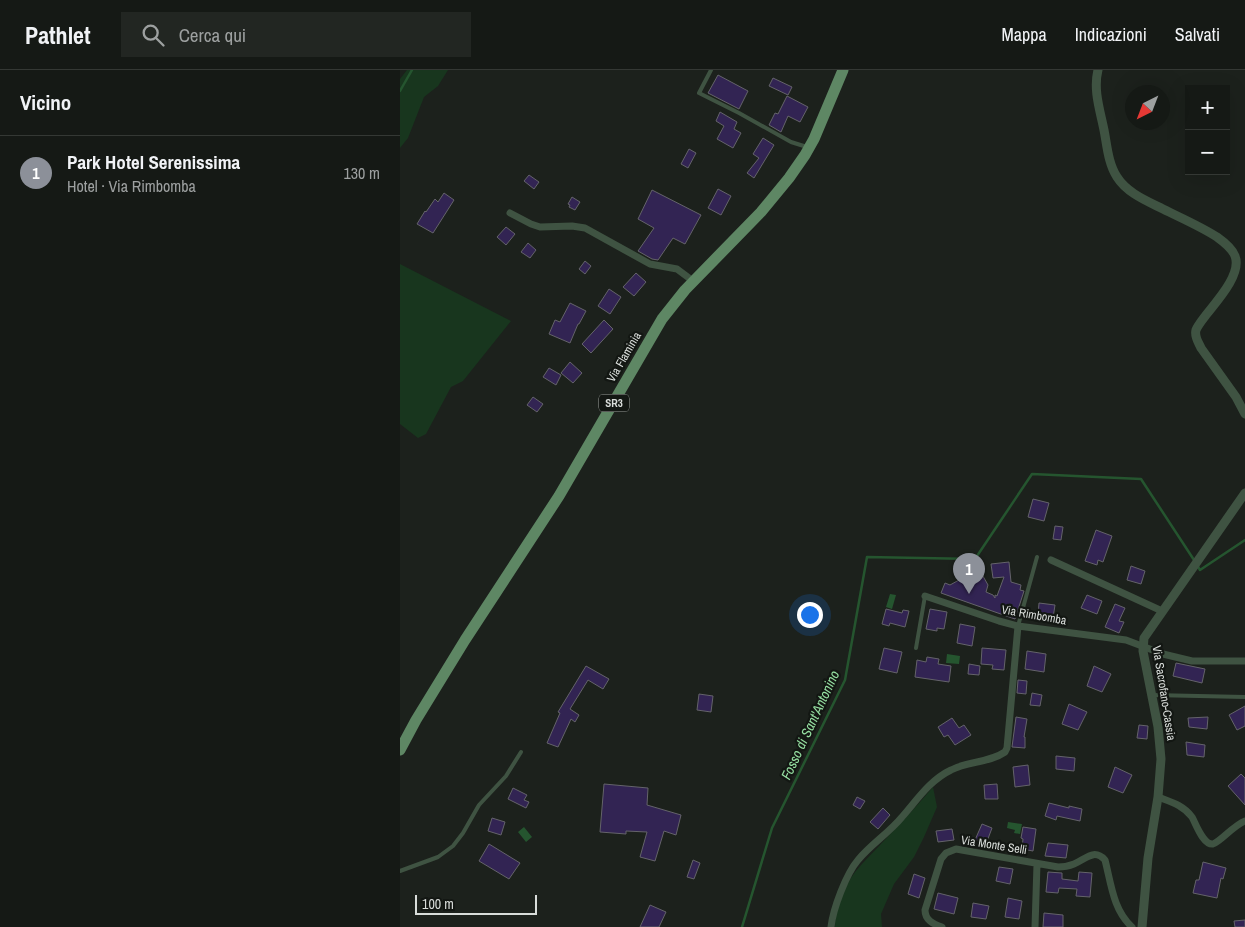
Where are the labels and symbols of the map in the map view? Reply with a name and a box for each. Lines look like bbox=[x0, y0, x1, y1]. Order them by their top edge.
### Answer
north arrow bbox=[1125, 85, 1170, 130]
street label: Via Flaminia bbox=[603, 328, 645, 385]
road number: SR3 bbox=[599, 394, 629, 412]
pin: 1 bbox=[953, 553, 985, 594]
street label: Via Rimbomba bbox=[1000, 601, 1068, 629]
your location bbox=[797, 602, 823, 628]
street label: Via Sacrofano-Cassia bbox=[1149, 644, 1179, 742]
water label: Fosso di Sant'Antonino bbox=[777, 667, 843, 783]
street label: Via Monte Selli bbox=[960, 832, 1028, 858]
scale bar bbox=[415, 892, 538, 915]

